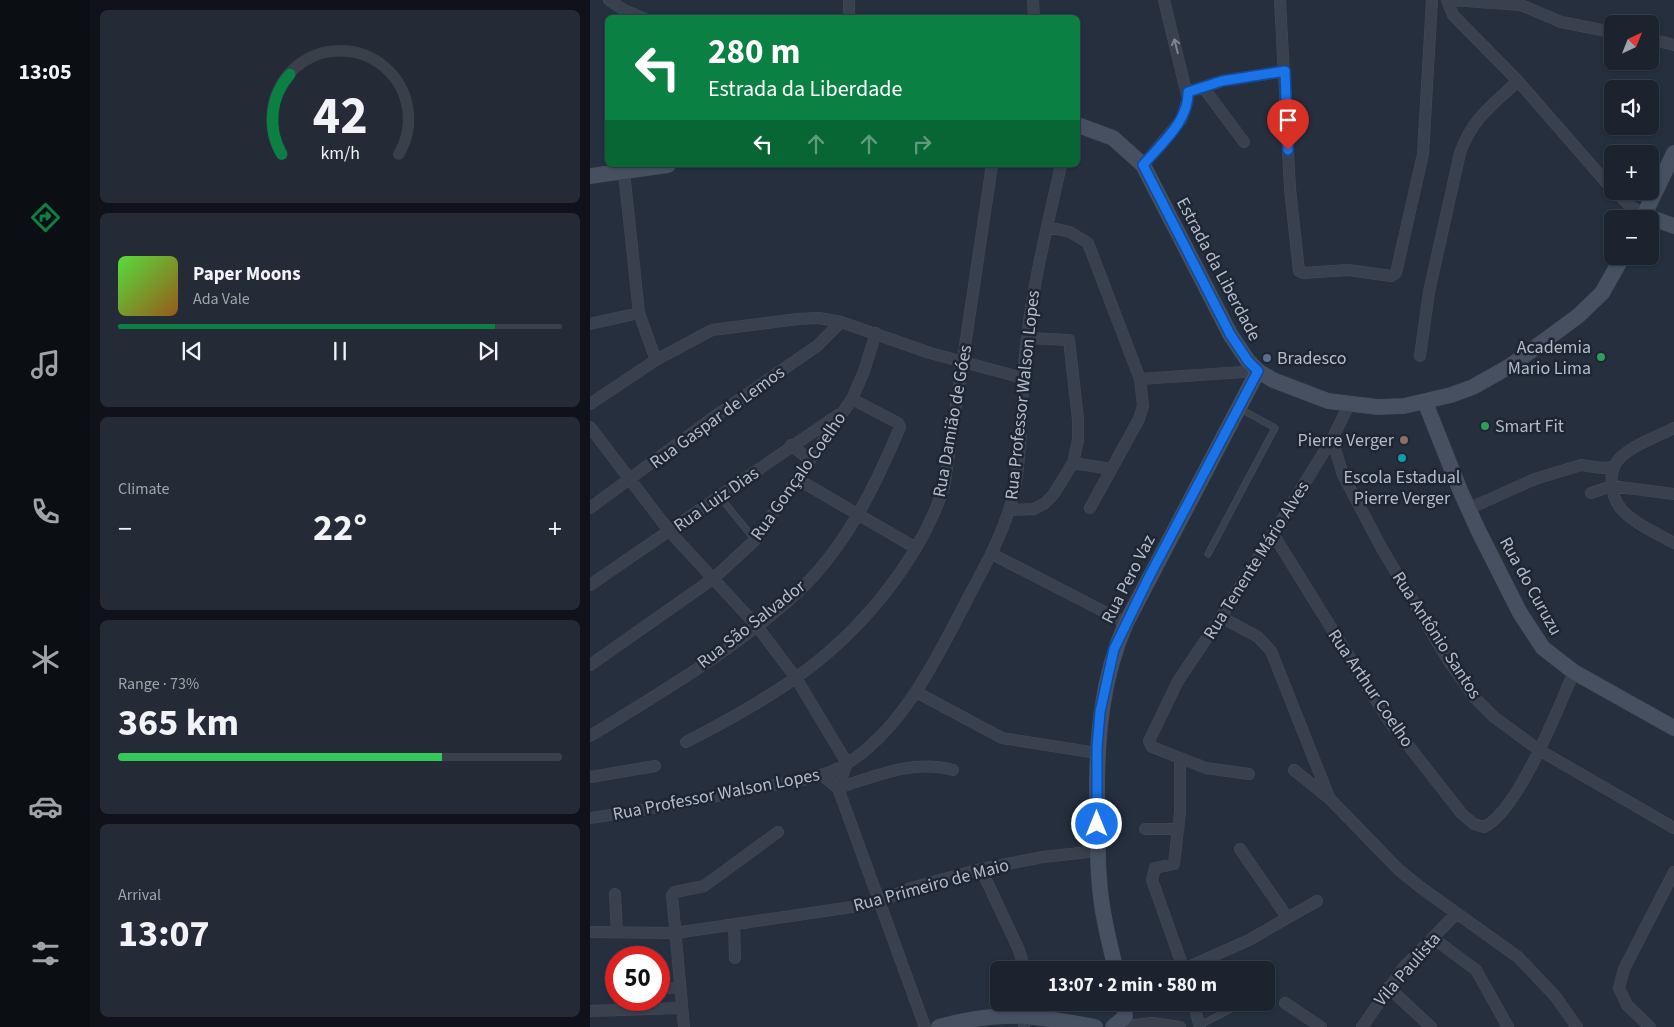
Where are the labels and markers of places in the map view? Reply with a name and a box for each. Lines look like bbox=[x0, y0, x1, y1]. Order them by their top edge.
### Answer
pin bbox=[1267, 99, 1309, 150]
place label: Academia Mario Lima bbox=[1508, 335, 1591, 381]
place label: Bradesco bbox=[1277, 346, 1347, 371]
marker: Academia Mario Lima bbox=[1595, 351, 1607, 363]
marker: Bradesco bbox=[1261, 352, 1273, 364]
place label: Smart Fit bbox=[1495, 414, 1564, 439]
marker: Smart Fit bbox=[1479, 420, 1491, 432]
place label: Pierre Verger bbox=[1298, 428, 1395, 453]
marker: Pierre Verger bbox=[1398, 434, 1410, 446]
marker: Escola Estadual Pierre Verger bbox=[1396, 452, 1408, 464]
place label: Escola Estadual Pierre Verger bbox=[1344, 465, 1460, 511]

